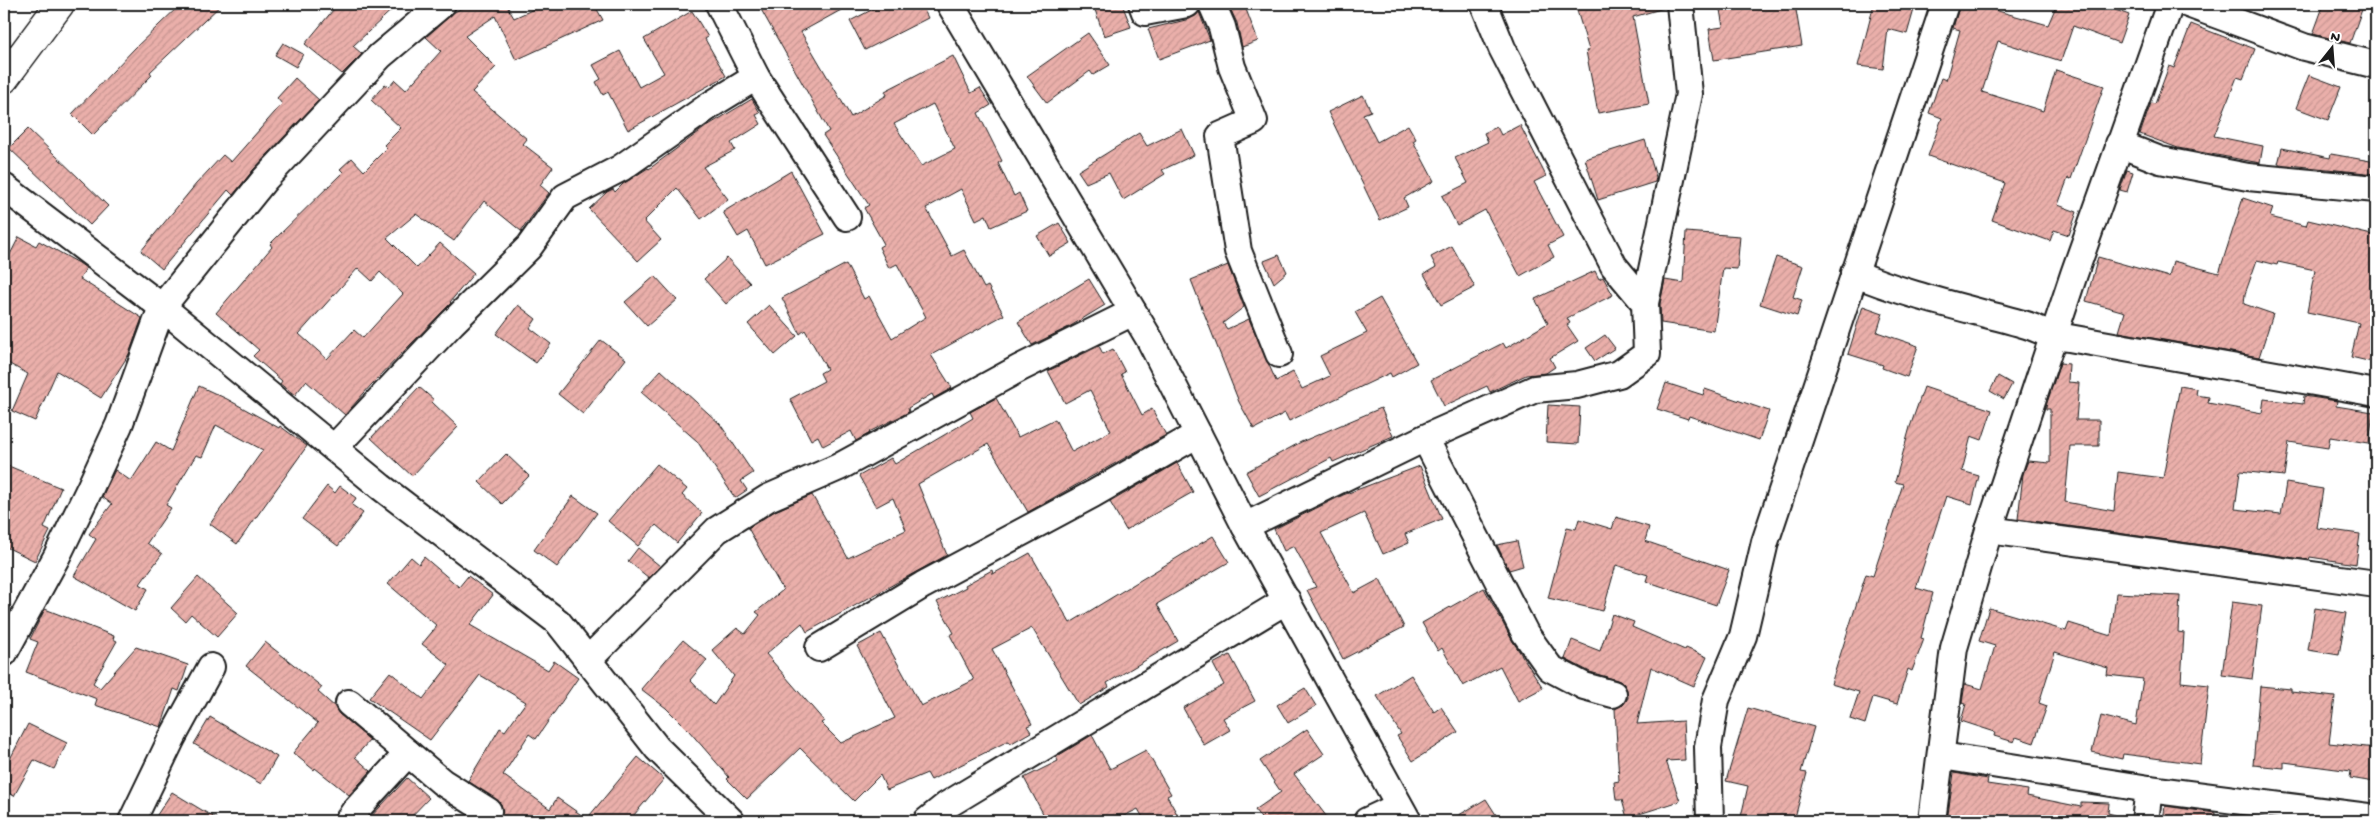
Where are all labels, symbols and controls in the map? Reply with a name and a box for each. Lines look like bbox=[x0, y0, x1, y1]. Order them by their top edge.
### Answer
north arrow bbox=[2308, 22, 2358, 72]
text: N bbox=[2328, 28, 2342, 47]

